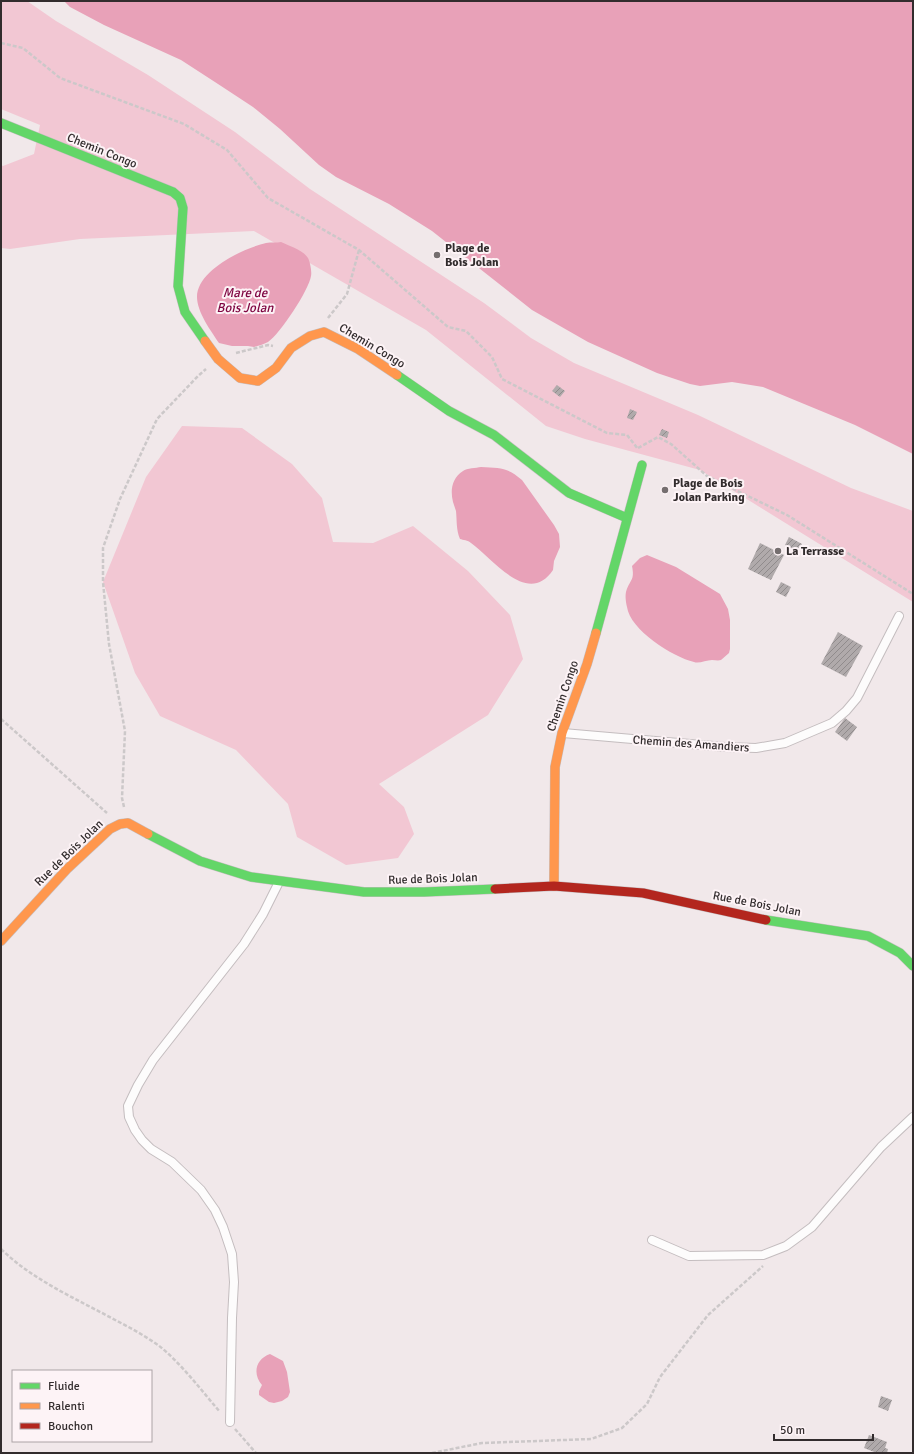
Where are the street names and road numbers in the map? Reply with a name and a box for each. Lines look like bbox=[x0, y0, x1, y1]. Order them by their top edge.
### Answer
street label: Chemin Congo bbox=[65, 130, 139, 172]
street label: Chemin Congo bbox=[336, 320, 408, 372]
street label: Chemin Congo bbox=[544, 658, 582, 734]
street label: Chemin des Amandiers bbox=[632, 732, 750, 756]
street label: Rue de Bois Jolan bbox=[32, 816, 106, 890]
street label: Rue de Bois Jolan bbox=[388, 870, 478, 888]
street label: Rue de Bois Jolan bbox=[712, 888, 802, 920]

